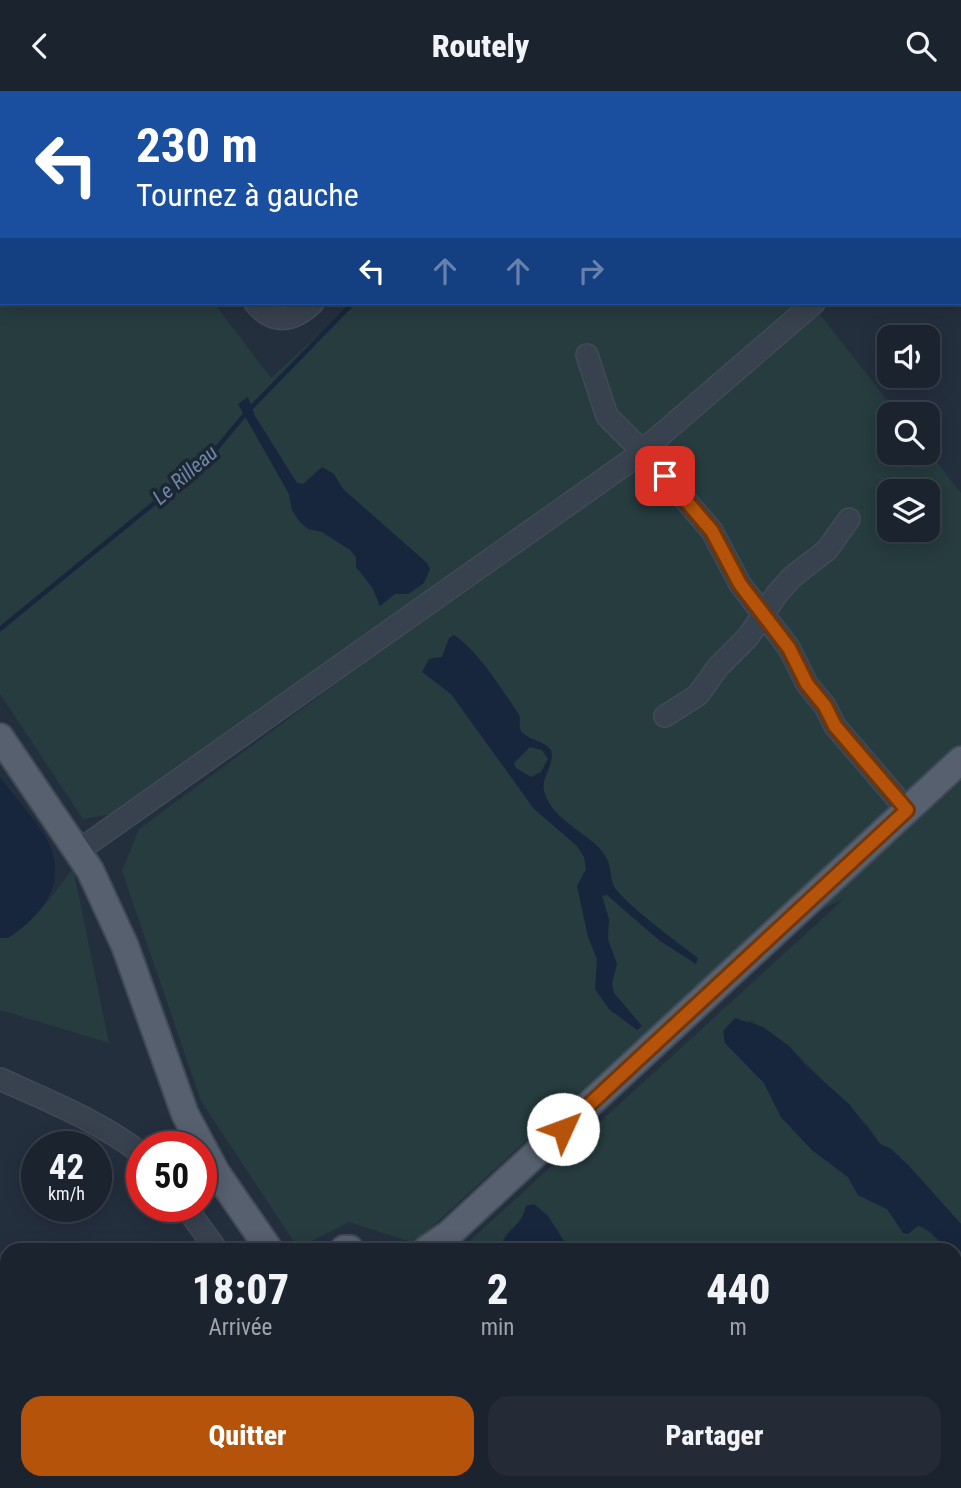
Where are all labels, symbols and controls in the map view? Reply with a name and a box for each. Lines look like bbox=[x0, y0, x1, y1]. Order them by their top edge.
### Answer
icon: back bbox=[21, 27, 59, 65]
text: Routely bbox=[432, 27, 529, 65]
icon: search bbox=[902, 27, 940, 65]
text: 230 m bbox=[136, 117, 258, 174]
icon: left bbox=[21, 119, 112, 210]
text: Tournez à gauche bbox=[136, 176, 359, 214]
icon: left bbox=[353, 252, 391, 290]
icon: ahead bbox=[426, 252, 464, 290]
icon: ahead bbox=[499, 252, 537, 290]
icon: right bbox=[572, 252, 610, 290]
map controls bbox=[877, 325, 940, 542]
button: sound bbox=[877, 325, 940, 388]
button: search bbox=[877, 402, 940, 465]
water label: Le Rilleau bbox=[148, 440, 222, 510]
pin bbox=[635, 446, 695, 506]
icon: arrive bbox=[646, 457, 684, 495]
button: layers bbox=[877, 479, 940, 542]
position arrow bbox=[526, 1092, 600, 1166]
speed limit sign: 50 bbox=[126, 1131, 217, 1222]
text: 42 bbox=[49, 1147, 84, 1188]
text: km/h bbox=[48, 1183, 85, 1204]
text: 18:07 bbox=[192, 1265, 289, 1314]
text: 2 bbox=[487, 1265, 508, 1314]
text: 440 bbox=[706, 1265, 770, 1314]
text: Arrivée bbox=[208, 1314, 272, 1341]
text: min bbox=[481, 1314, 514, 1341]
text: m bbox=[730, 1314, 747, 1341]
button: Quitter bbox=[21, 1396, 474, 1476]
button: Partager bbox=[488, 1396, 941, 1476]

